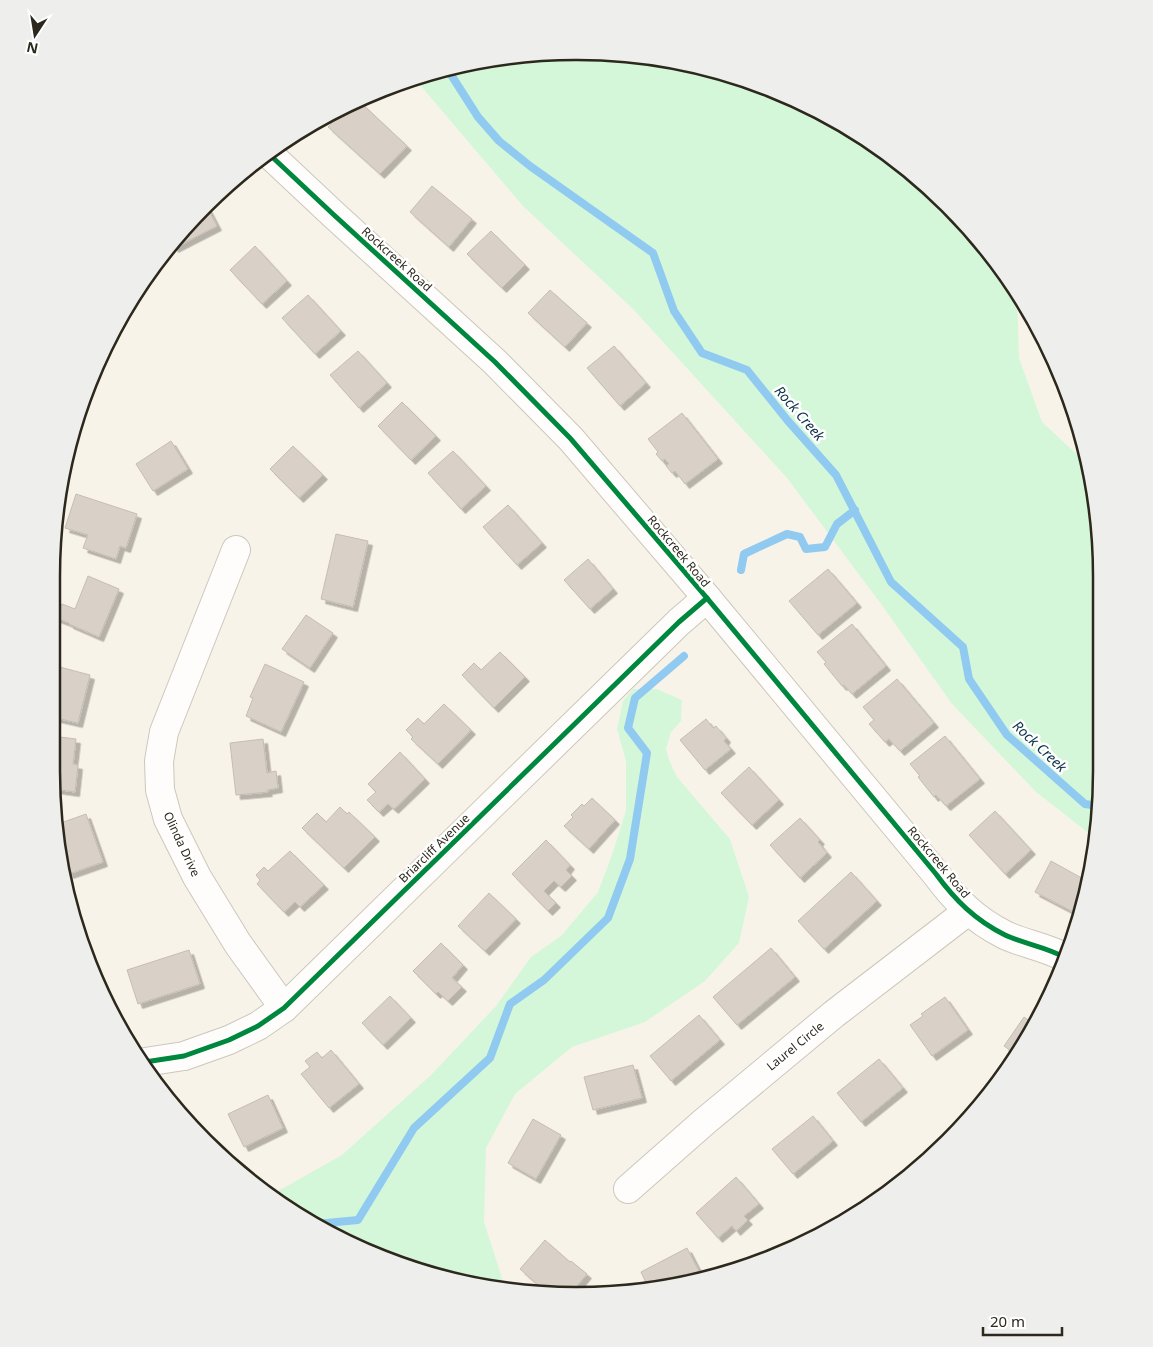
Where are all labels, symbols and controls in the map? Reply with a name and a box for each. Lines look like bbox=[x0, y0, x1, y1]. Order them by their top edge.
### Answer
north arrow bbox=[10, 10, 60, 60]
text: N bbox=[25, 38, 40, 59]
street label: Rockcreek Road bbox=[358, 223, 436, 295]
water label: Rock Creek bbox=[771, 381, 830, 445]
street label: Rockcreek Road bbox=[644, 511, 714, 591]
water label: Rock Creek bbox=[1009, 716, 1072, 777]
street label: Olinda Drive bbox=[160, 809, 205, 879]
street label: Briarcliff Avenue bbox=[395, 810, 473, 886]
street label: Rockcreek Road bbox=[904, 822, 974, 902]
street label: Laurel Circle bbox=[763, 1017, 827, 1074]
scale bar bbox=[983, 1304, 1062, 1336]
text: 20 m bbox=[990, 1311, 1025, 1331]

